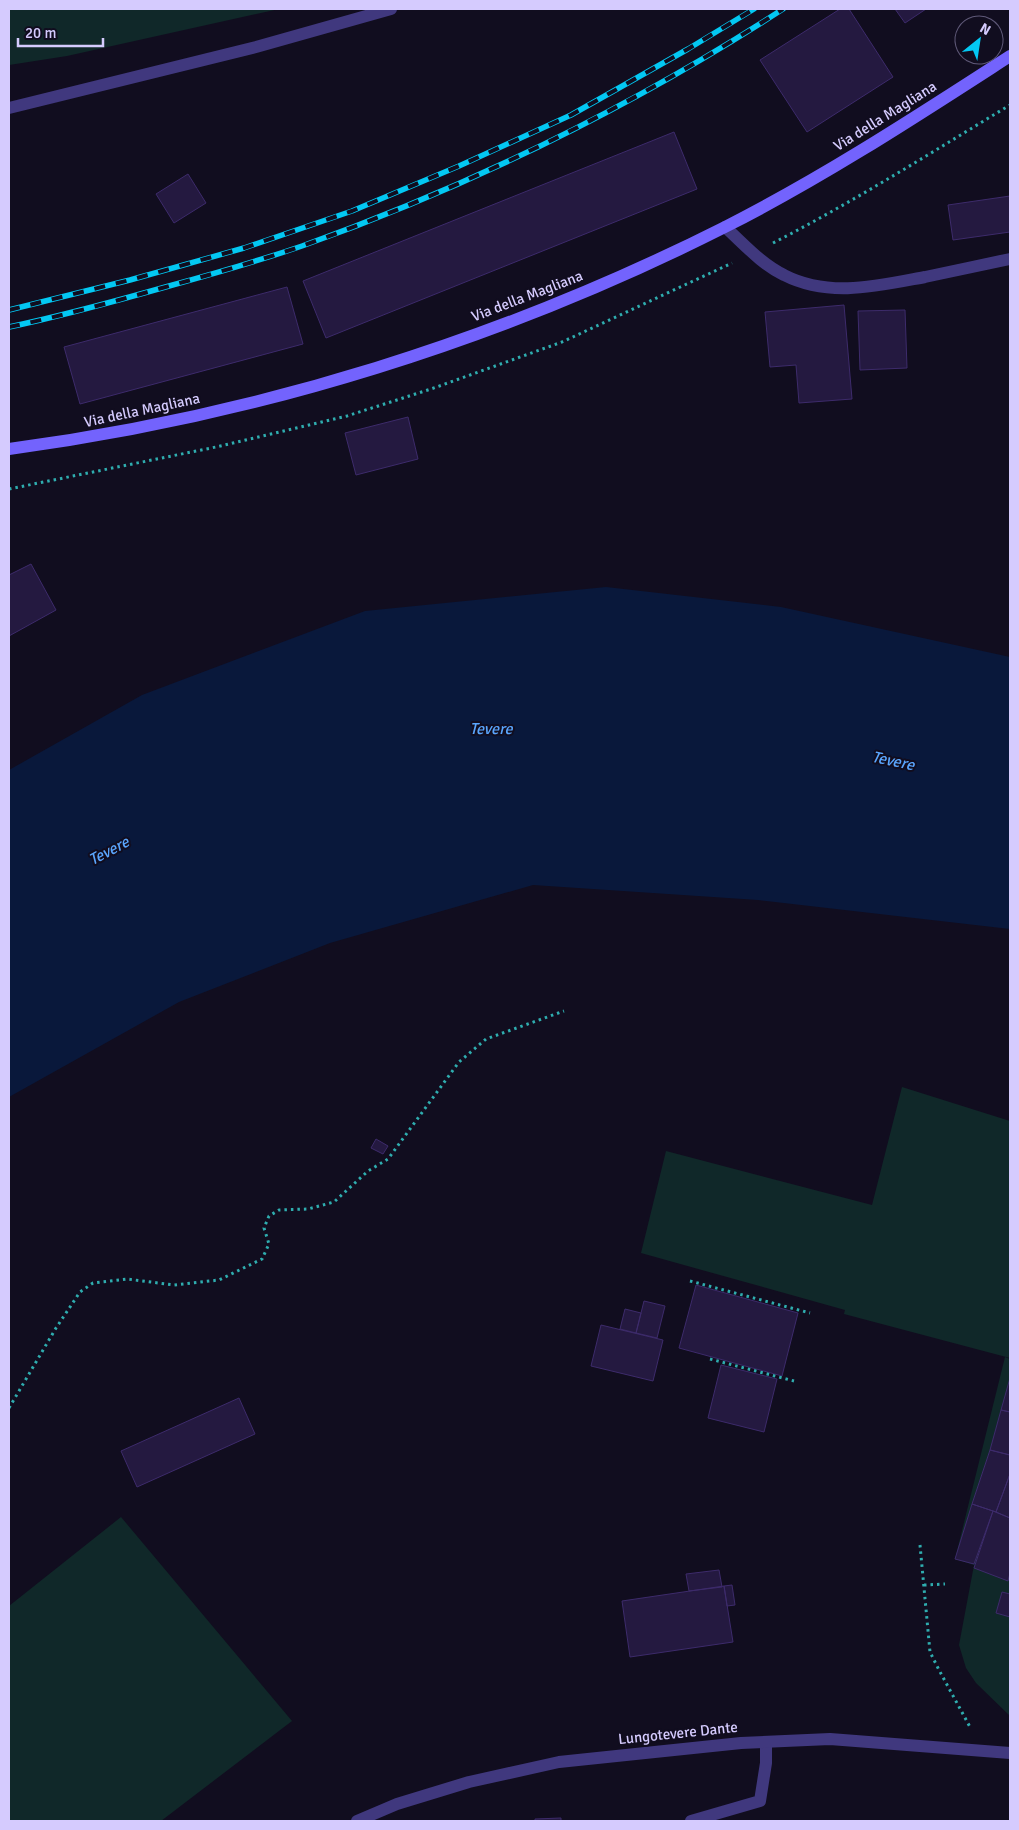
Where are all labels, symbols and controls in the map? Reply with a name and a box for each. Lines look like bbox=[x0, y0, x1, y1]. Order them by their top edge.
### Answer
scale bar bbox=[18, 15, 102, 47]
north arrow bbox=[954, 15, 1004, 65]
text: N bbox=[977, 19, 994, 39]
text: 20 m bbox=[25, 24, 56, 42]
street label: Via della Magliana bbox=[830, 77, 940, 155]
street label: Via della Magliana bbox=[469, 266, 585, 326]
street label: Via della Magliana bbox=[82, 389, 202, 431]
water label: Tevere bbox=[469, 719, 514, 739]
water label: Tevere bbox=[870, 747, 917, 775]
water label: Tevere bbox=[85, 832, 134, 870]
street label: Lungotevere Dante bbox=[617, 1718, 739, 1748]

